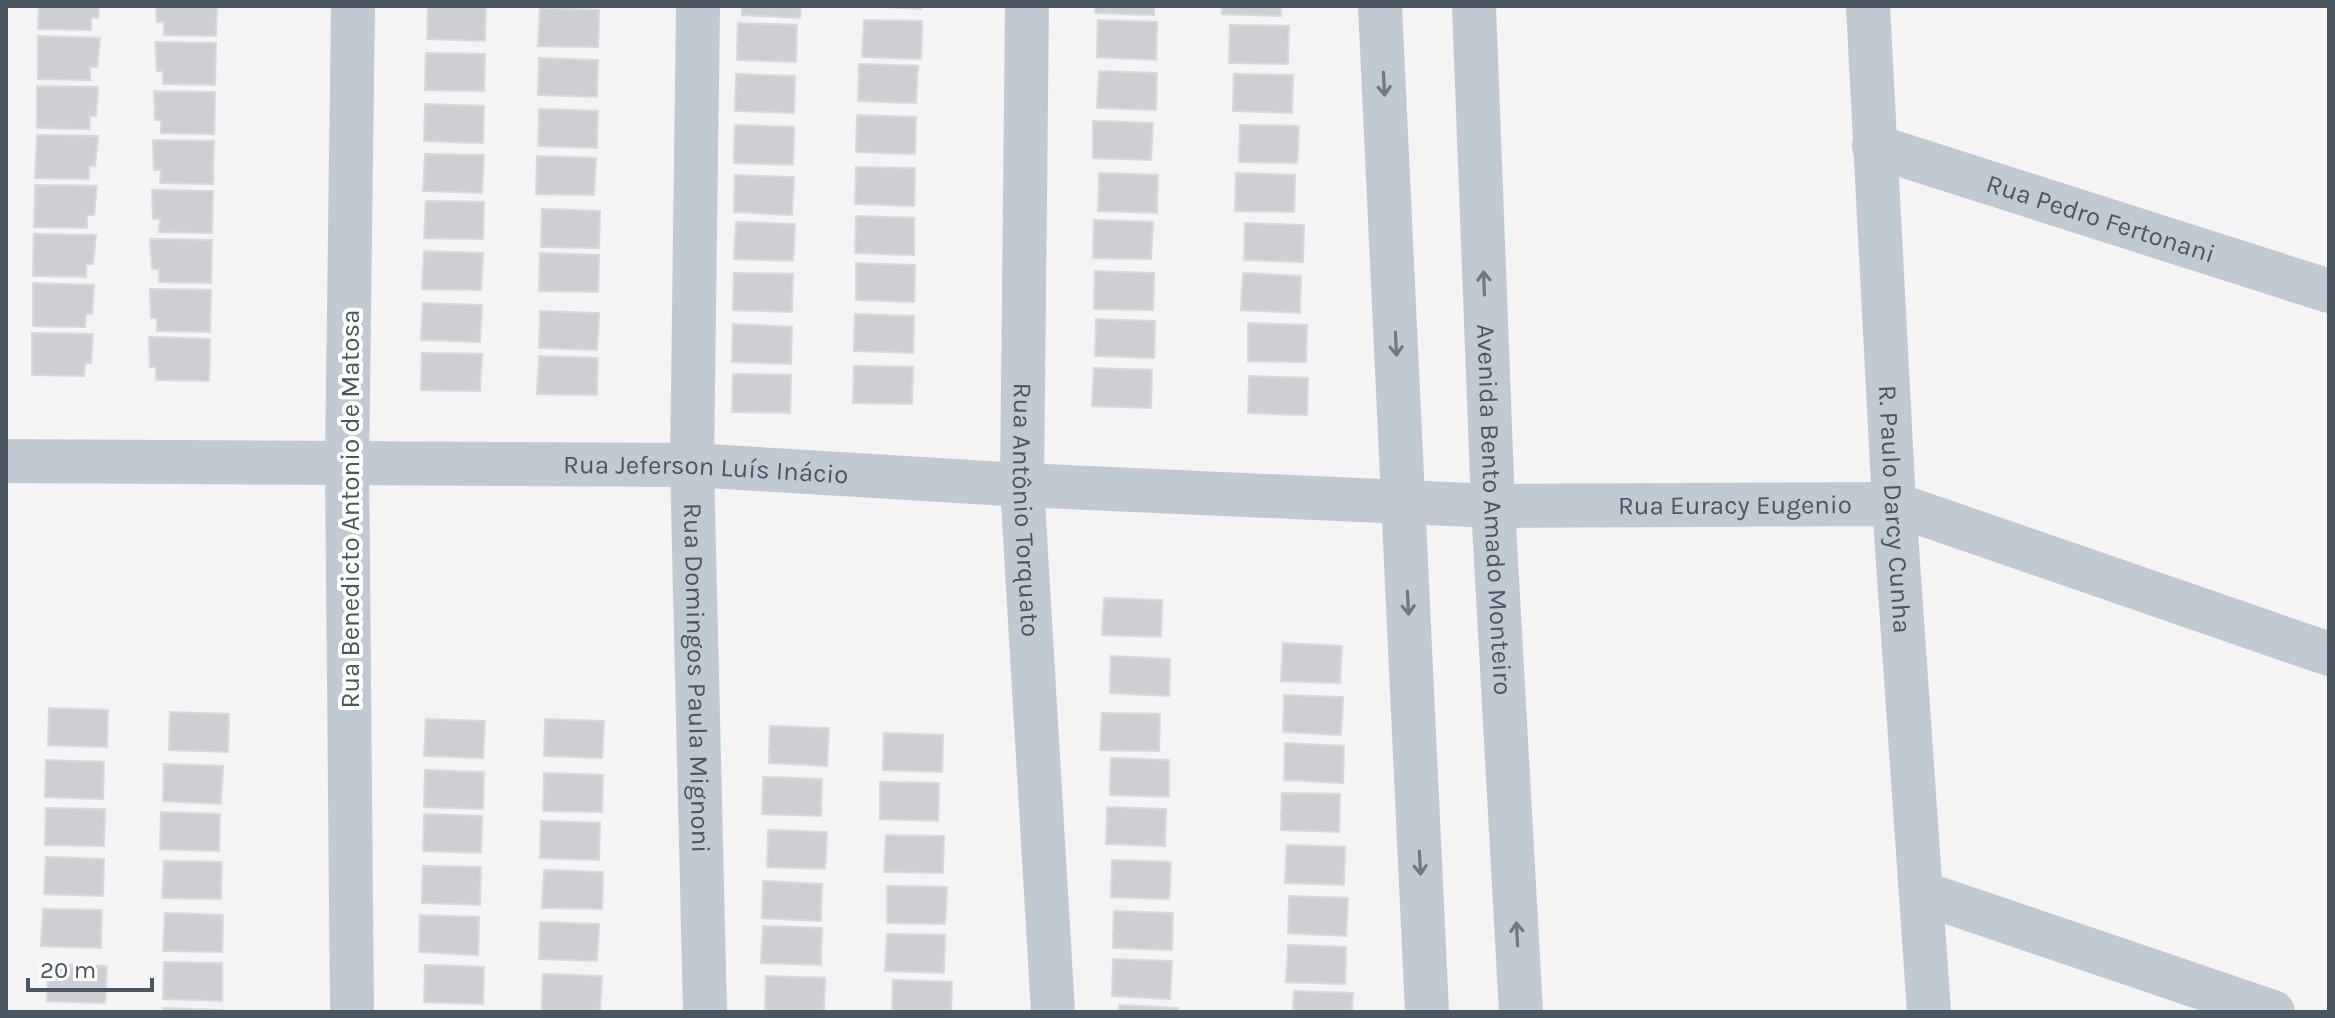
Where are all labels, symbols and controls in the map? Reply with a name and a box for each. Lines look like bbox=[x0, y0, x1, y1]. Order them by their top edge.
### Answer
one-way arrow bbox=[1376, 70, 1391, 97]
street label: Rua Pedro Fertonani bbox=[1983, 167, 2219, 269]
one-way arrow bbox=[1477, 270, 1492, 297]
street label: Rua Benedicto Antonio de Matosa bbox=[335, 309, 366, 709]
street label: Avenida Bento Amado Monteiro bbox=[1471, 323, 1519, 696]
one-way arrow bbox=[1389, 330, 1404, 357]
street label: Rua Antônio Torquato bbox=[1006, 383, 1046, 638]
street label: R. Paulo Darcy Cunha bbox=[1872, 384, 1918, 635]
street label: Rua Jeferson Luís Inácio bbox=[563, 449, 850, 490]
street label: Rua Euracy Eugenio bbox=[1618, 489, 1852, 521]
street label: Rua Domingos Paula Mignoni bbox=[677, 502, 717, 853]
one-way arrow bbox=[1401, 589, 1416, 616]
one-way arrow bbox=[1413, 849, 1428, 876]
one-way arrow bbox=[1509, 921, 1524, 948]
scale bar bbox=[28, 942, 152, 992]
text: 20 m bbox=[40, 956, 96, 984]

